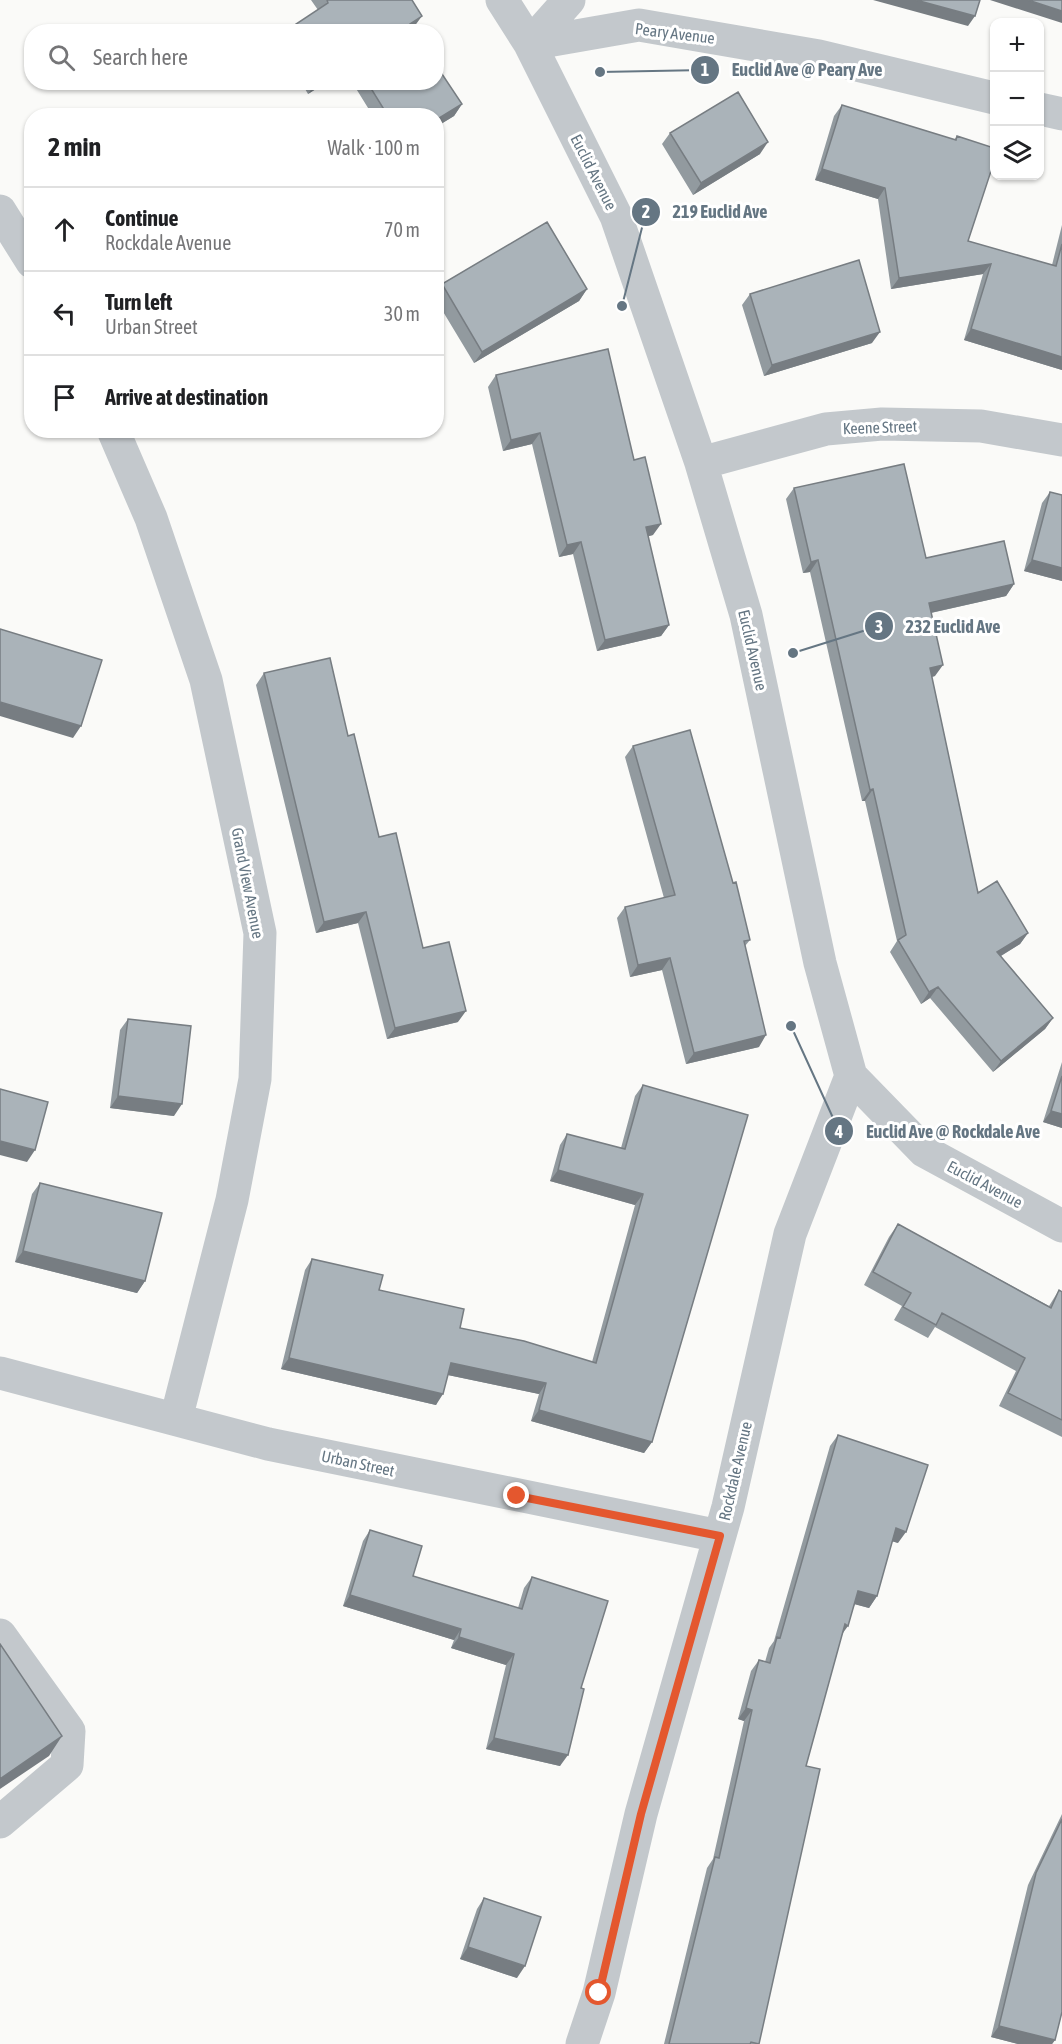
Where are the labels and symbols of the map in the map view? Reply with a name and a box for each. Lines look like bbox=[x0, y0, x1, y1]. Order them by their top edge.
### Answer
street label: Peary Avenue bbox=[634, 19, 716, 48]
callout: Euclid Ave @ Peary Ave bbox=[690, 52, 895, 88]
text: 1 bbox=[701, 59, 709, 80]
text: Euclid Ave @ Peary Ave bbox=[732, 59, 882, 80]
street label: Euclid Avenue bbox=[567, 131, 621, 213]
callout: 219 Euclid Ave bbox=[631, 194, 780, 230]
text: 2 bbox=[642, 201, 650, 222]
text: 219 Euclid Ave bbox=[672, 201, 768, 222]
street label: Keene Street bbox=[843, 417, 918, 437]
street label: Euclid Avenue bbox=[735, 608, 771, 692]
callout: 232 Euclid Ave bbox=[864, 608, 1013, 644]
text: 3 bbox=[875, 616, 883, 637]
text: 232 Euclid Ave bbox=[905, 616, 1001, 637]
street label: Grand View Avenue bbox=[228, 826, 268, 940]
callout: Euclid Ave @ Rockdale Ave bbox=[824, 1113, 1052, 1149]
text: 4 bbox=[834, 1121, 843, 1142]
text: Euclid Ave @ Rockdale Ave bbox=[866, 1121, 1040, 1142]
street label: Euclid Avenue bbox=[944, 1157, 1026, 1211]
street label: Rockdale Avenue bbox=[715, 1420, 755, 1522]
street label: Urban Street bbox=[320, 1446, 397, 1480]
route end bbox=[503, 1482, 529, 1508]
route start bbox=[585, 1979, 611, 2005]

